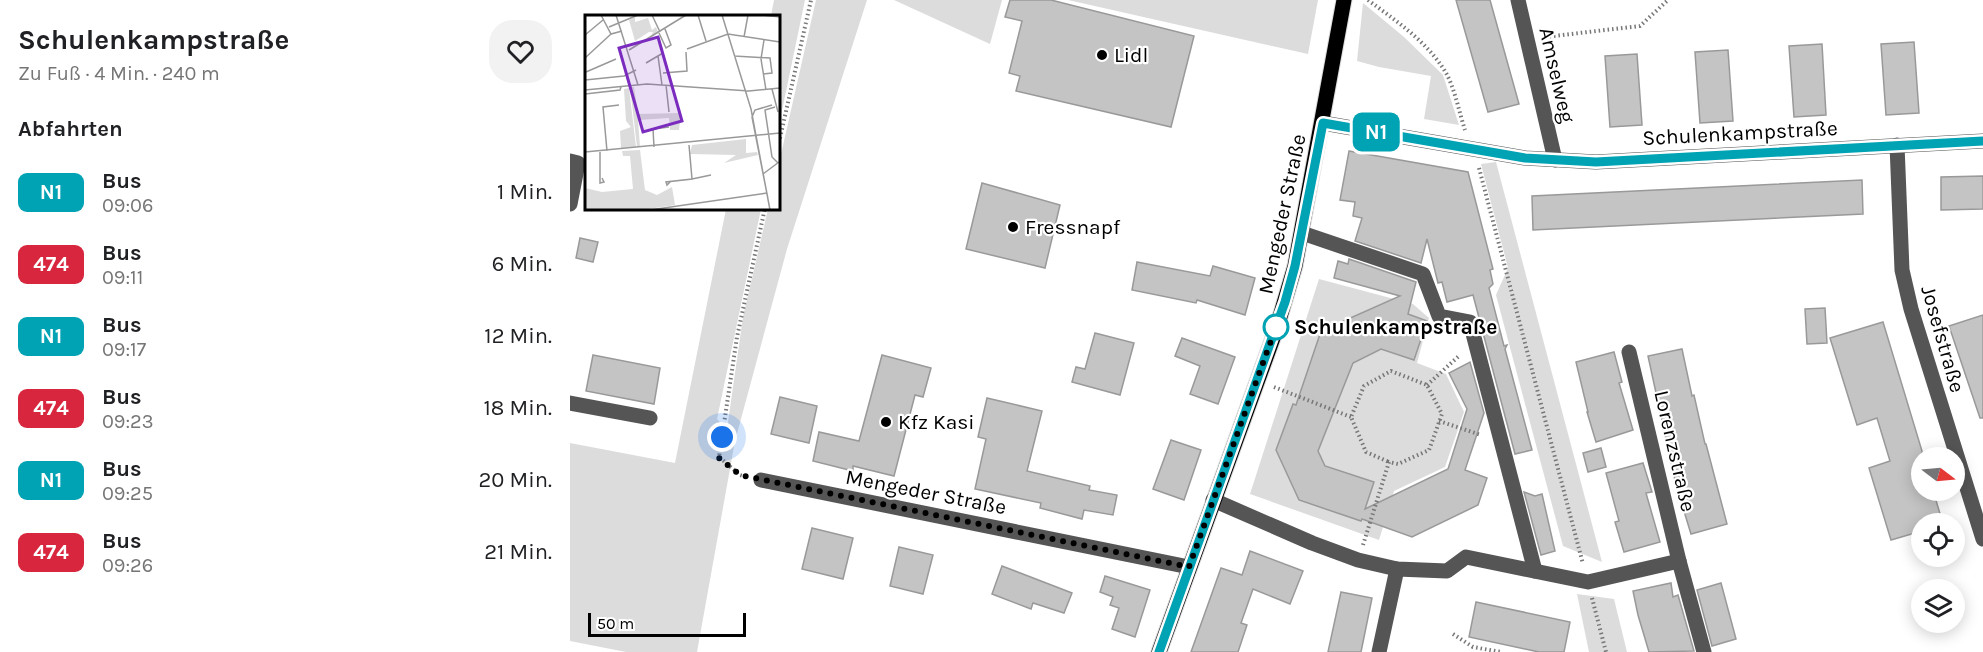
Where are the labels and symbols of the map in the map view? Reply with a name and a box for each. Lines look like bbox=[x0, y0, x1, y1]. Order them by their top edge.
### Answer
inset map bbox=[585, 15, 780, 210]
street label: Amselweg bbox=[1534, 25, 1580, 125]
place label: Lidl bbox=[1114, 43, 1148, 67]
marker: Lidl bbox=[1095, 48, 1109, 62]
line badge: N1 bbox=[1349, 112, 1403, 152]
street label: Schulenkampstraße bbox=[1642, 116, 1838, 150]
street label: Mengeder Straße bbox=[1253, 132, 1311, 296]
place label: Fressnapf bbox=[1025, 215, 1121, 239]
marker: Fressnapf bbox=[1006, 220, 1020, 234]
street label: Josefstraße bbox=[1916, 283, 1970, 395]
marker: Schulenkampstraße bbox=[1263, 314, 1289, 340]
place label: Schulenkampstraße bbox=[1294, 315, 1497, 339]
street label: Lorenzstraße bbox=[1649, 388, 1701, 514]
place label: Kfz Kasi bbox=[898, 410, 975, 434]
marker: Kfz Kasi bbox=[879, 415, 893, 429]
your location bbox=[707, 422, 737, 452]
north arrow bbox=[1911, 447, 1965, 501]
street label: Mengeder Straße bbox=[844, 465, 1008, 519]
scale bar bbox=[588, 610, 746, 638]

